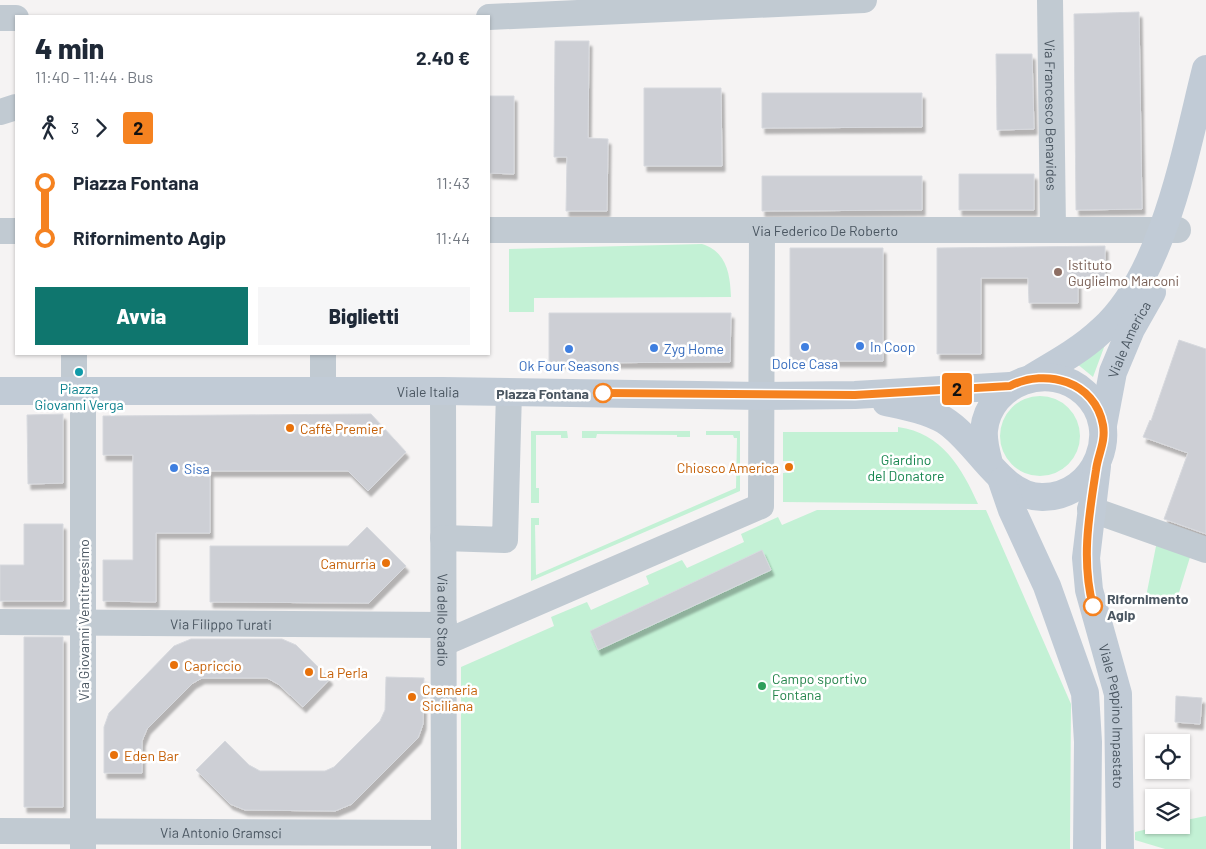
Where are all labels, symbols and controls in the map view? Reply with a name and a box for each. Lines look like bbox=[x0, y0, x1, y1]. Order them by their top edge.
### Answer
text: 4 min bbox=[35, 31, 104, 65]
street label: Via Francesco Benavides bbox=[1042, 39, 1061, 191]
text: 2.40 € bbox=[416, 46, 470, 69]
text: 11:40 – 11:44 · Bus bbox=[35, 67, 153, 86]
icon: walk bbox=[35, 114, 63, 142]
icon: forward bbox=[87, 114, 115, 142]
text: 2 bbox=[133, 117, 143, 139]
text: 3 bbox=[71, 118, 79, 137]
text: Piazza Fontana bbox=[73, 171, 199, 194]
text: 11:43 bbox=[436, 173, 470, 192]
street label: Via Federico De Roberto bbox=[752, 222, 898, 239]
text: Rifornimento Agip bbox=[73, 226, 226, 249]
text: 11:44 bbox=[436, 228, 470, 247]
place label: Istituto Guglielmo Marconi bbox=[1068, 256, 1179, 289]
marker: Istituto Guglielmo Marconi bbox=[1052, 266, 1064, 278]
button: Avvia bbox=[35, 287, 248, 345]
button: Biglietti bbox=[258, 287, 470, 345]
street label: Viale America bbox=[1104, 298, 1154, 379]
place label: In Coop bbox=[870, 338, 915, 355]
place label: Zyg Home bbox=[664, 340, 724, 357]
marker: In Coop bbox=[854, 340, 866, 352]
marker: Dolce Casa bbox=[799, 341, 811, 353]
marker: Zyg Home bbox=[648, 342, 660, 354]
marker: Ok Four Seasons bbox=[563, 343, 575, 355]
place label: Dolce Casa bbox=[772, 355, 838, 372]
place label: Ok Four Seasons bbox=[519, 357, 619, 374]
marker: Piazza Giovanni Verga bbox=[73, 366, 85, 378]
line badge: 2 bbox=[941, 373, 973, 405]
text: 2 bbox=[952, 378, 962, 400]
place label: Piazza Giovanni Verga bbox=[34, 380, 124, 413]
street label: Viale Italia bbox=[397, 383, 459, 400]
marker: Piazza Fontana bbox=[593, 383, 613, 403]
place label: Piazza Fontana bbox=[496, 385, 589, 402]
place label: Caffè Premier bbox=[300, 420, 384, 437]
marker: Caffè Premier bbox=[284, 422, 296, 434]
park label: Giardino del Donatore bbox=[867, 451, 945, 484]
place label: Chiosco America bbox=[677, 459, 779, 476]
place label: Sisa bbox=[184, 460, 210, 477]
marker: Chiosco America bbox=[783, 461, 795, 473]
marker: Sisa bbox=[168, 462, 180, 474]
street label: Via Giovanni Ventitreesimo bbox=[75, 539, 92, 701]
place label: Camurria bbox=[320, 555, 376, 572]
marker: Camurria bbox=[380, 557, 392, 569]
street label: Via dello Stadio bbox=[435, 573, 452, 667]
place label: Rifornimento Agip bbox=[1107, 590, 1189, 623]
marker: Rifornimento Agip bbox=[1083, 596, 1103, 616]
street label: Via Filippo Turati bbox=[170, 615, 272, 632]
street label: Viale Peppino Impastato bbox=[1096, 642, 1128, 789]
place label: Capriccio bbox=[184, 657, 242, 674]
marker: Capriccio bbox=[168, 659, 180, 671]
place label: La Perla bbox=[319, 664, 368, 681]
marker: La Perla bbox=[303, 666, 315, 678]
place label: Campo sportivo Fontana bbox=[772, 670, 867, 703]
marker: Campo sportivo Fontana bbox=[756, 680, 768, 692]
place label: Cremeria Siciliana bbox=[422, 681, 478, 714]
marker: Cremeria Siciliana bbox=[406, 691, 418, 703]
map controls bbox=[1145, 734, 1190, 834]
button: locate bbox=[1145, 734, 1190, 779]
place label: Eden Bar bbox=[124, 747, 179, 764]
marker: Eden Bar bbox=[108, 749, 120, 761]
button: layers bbox=[1145, 789, 1190, 834]
street label: Via Antonio Gramsci bbox=[160, 823, 282, 841]

